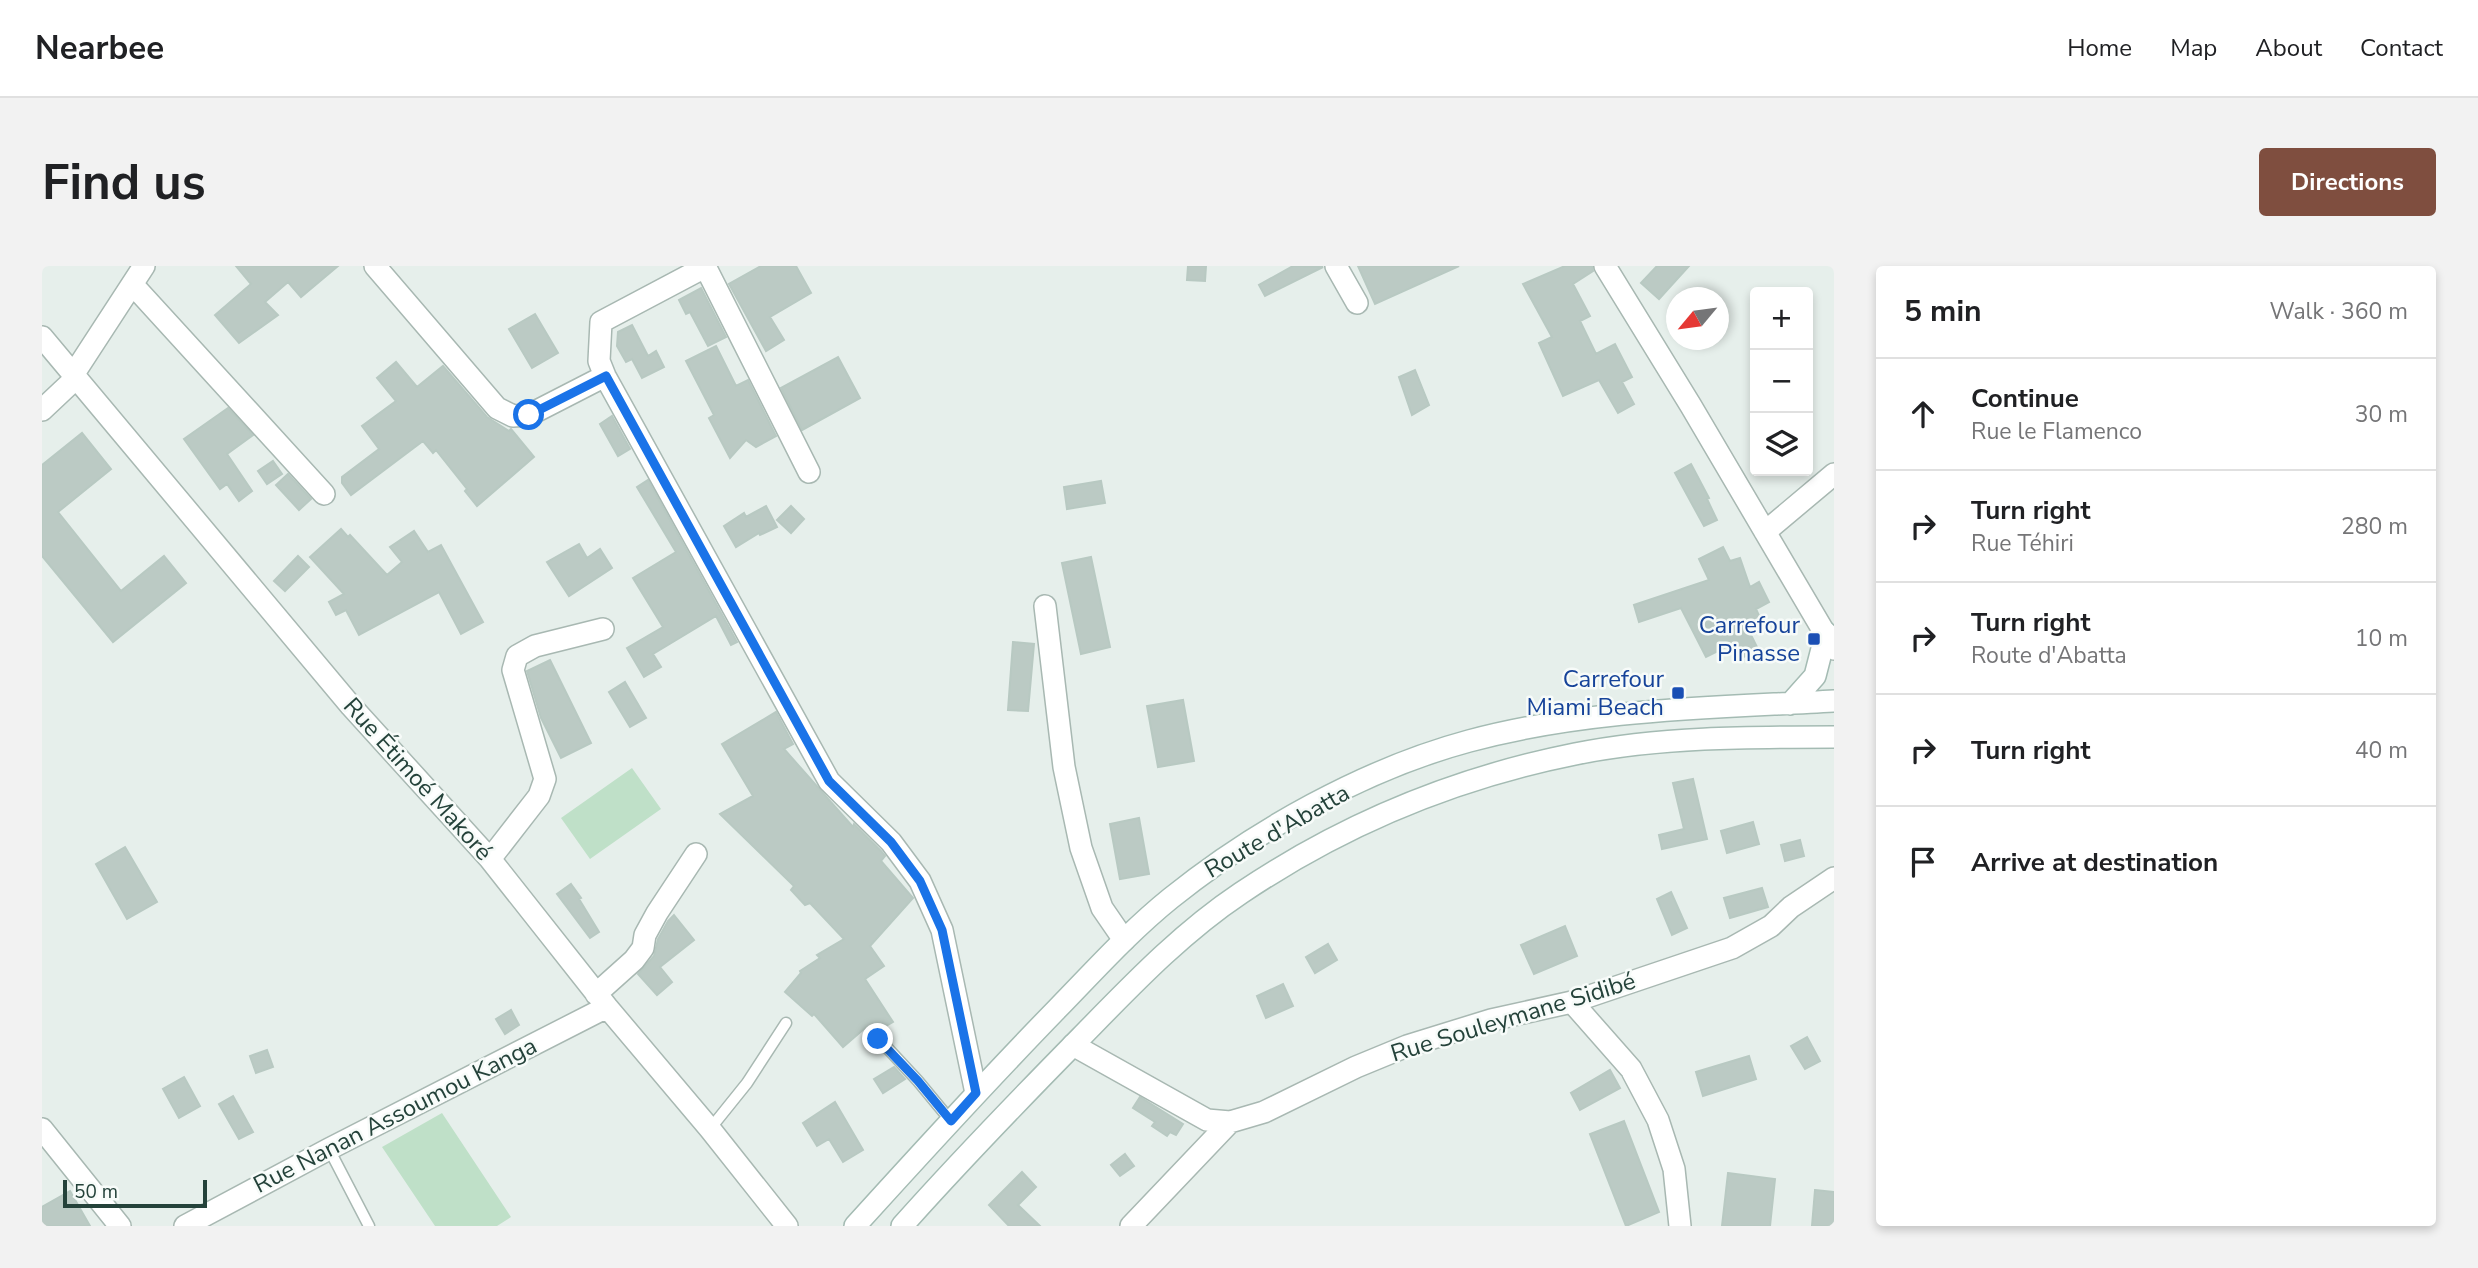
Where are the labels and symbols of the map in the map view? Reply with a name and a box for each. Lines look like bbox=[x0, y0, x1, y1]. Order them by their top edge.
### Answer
north arrow bbox=[1666, 287, 1729, 350]
route start bbox=[513, 399, 544, 430]
place label: Carrefour Pinasse bbox=[1699, 609, 1800, 669]
marker: Carrefour Pinasse bbox=[1806, 631, 1822, 647]
place label: Carrefour Miami Beach bbox=[1526, 663, 1664, 723]
marker: Carrefour Miami Beach bbox=[1670, 685, 1686, 701]
street label: Rue Étimoé Makoré bbox=[336, 691, 500, 867]
street label: Route d'Abatta bbox=[1199, 777, 1355, 885]
street label: Rue Souleymane Sidibé bbox=[1387, 965, 1639, 1069]
route end bbox=[862, 1023, 893, 1054]
street label: Rue Nanan Assoumou Kanga bbox=[248, 1029, 542, 1201]
scale bar bbox=[63, 1177, 206, 1209]

